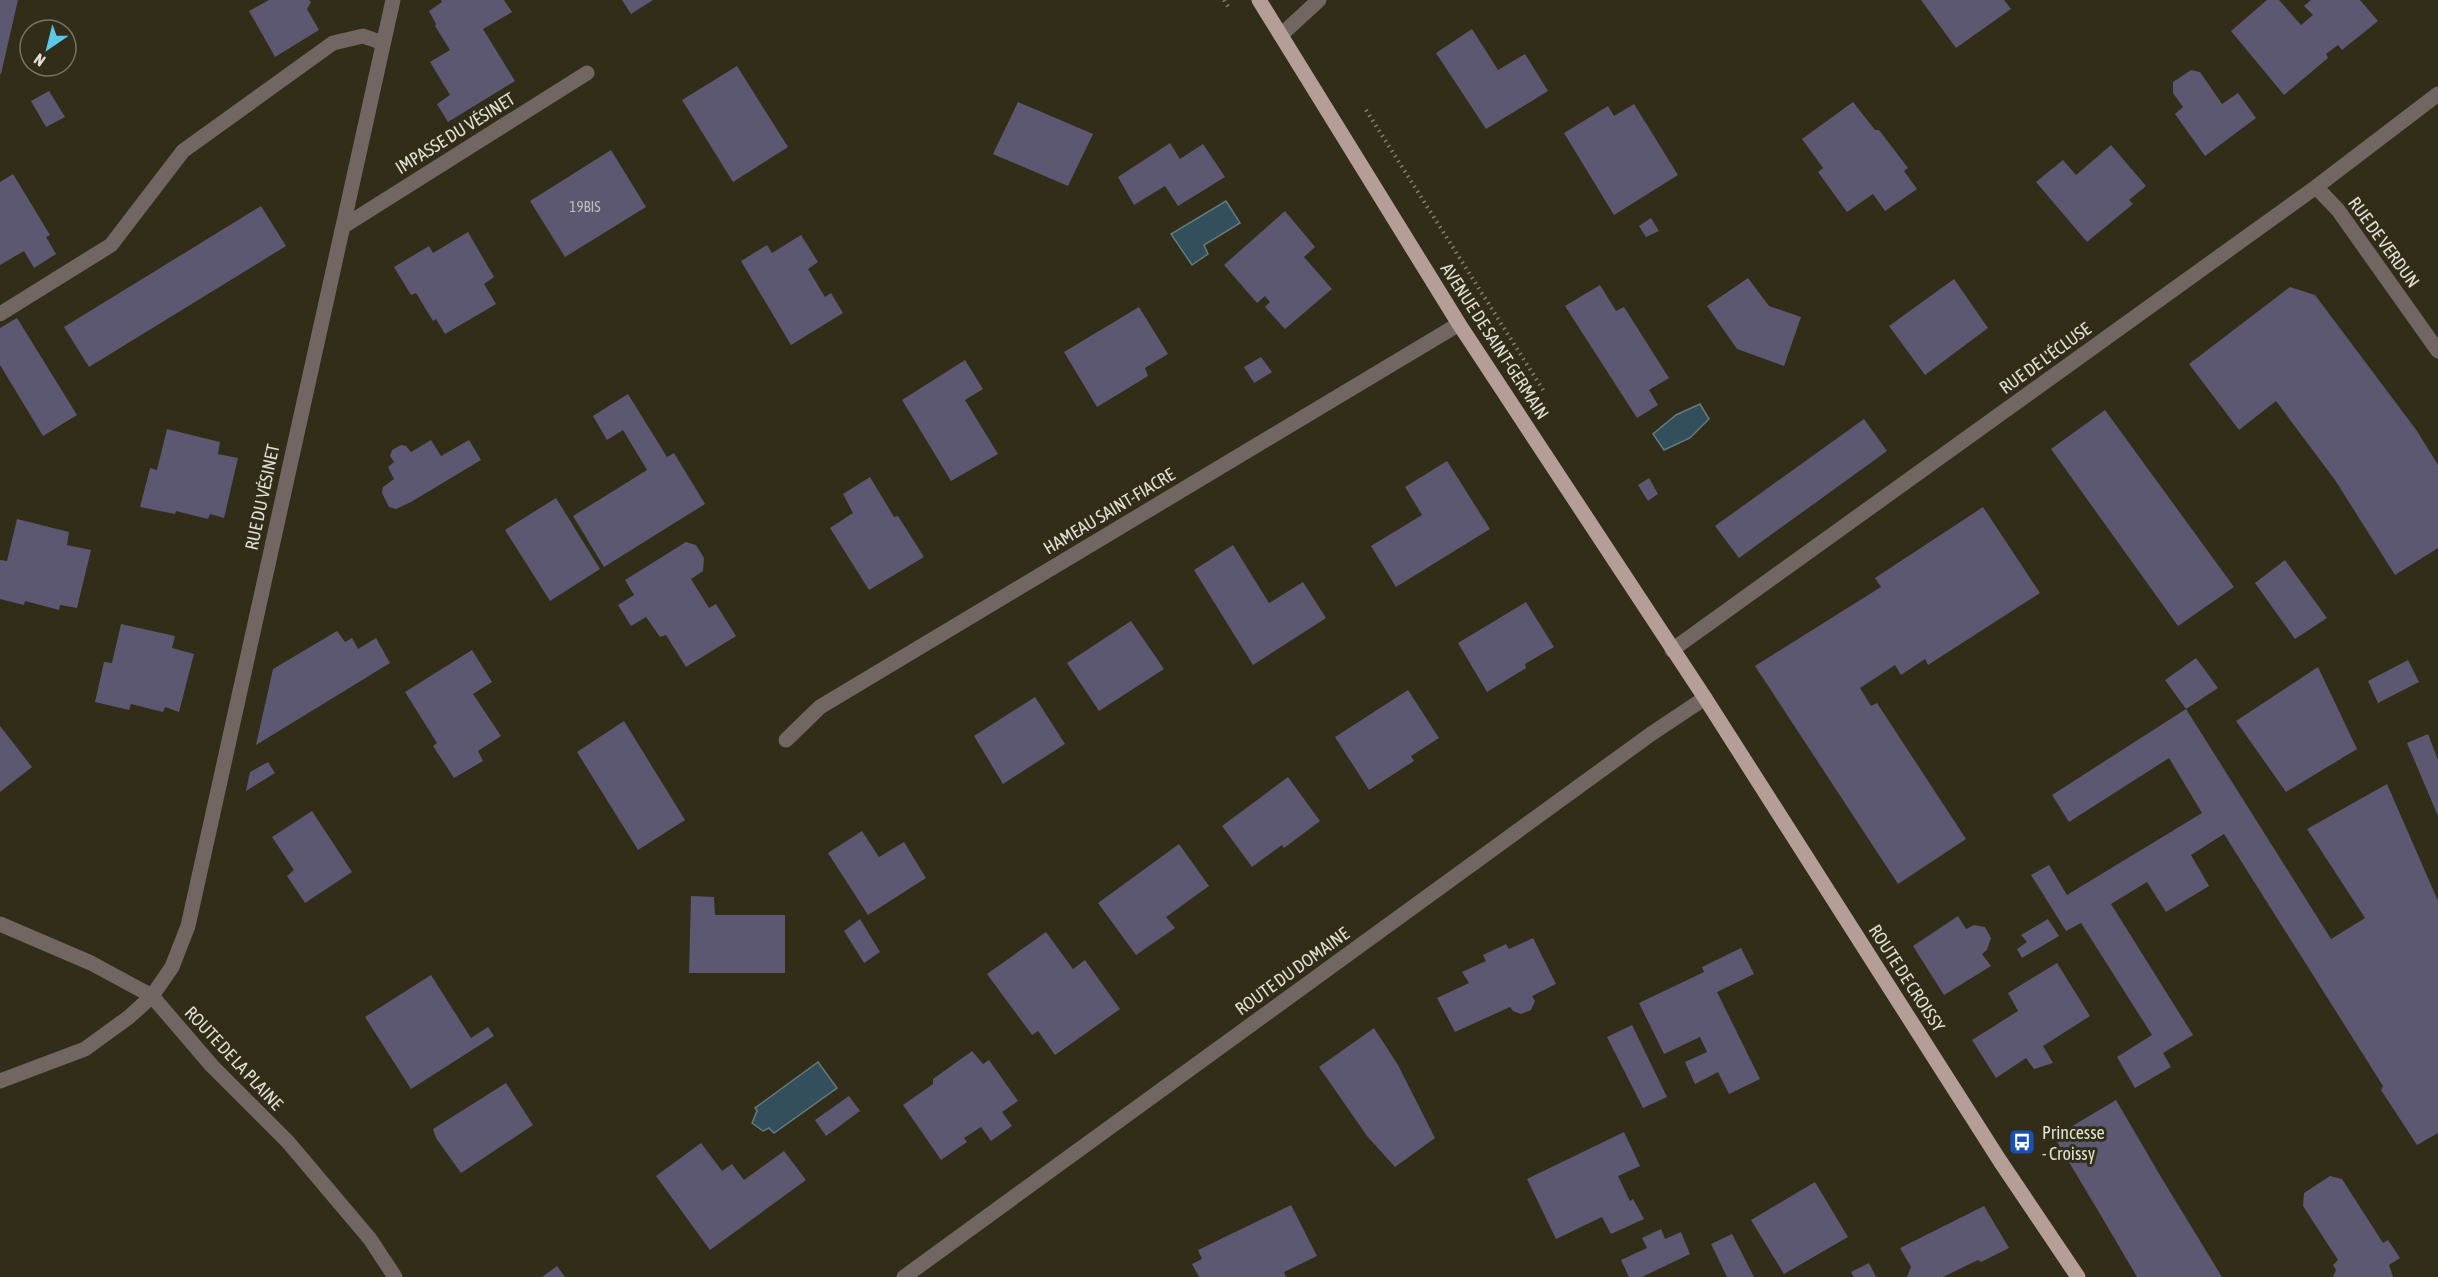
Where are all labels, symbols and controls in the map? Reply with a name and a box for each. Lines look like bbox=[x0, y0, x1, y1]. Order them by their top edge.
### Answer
north arrow bbox=[18, 18, 78, 78]
text: N bbox=[30, 50, 48, 70]
street label: IMPASSE DU VÉSINET bbox=[391, 88, 519, 178]
street label: RUE DE VERDUN bbox=[2344, 193, 2424, 291]
house number: 19BIS bbox=[569, 198, 601, 215]
street label: AVENUE DE SAINT-GERMAIN bbox=[1437, 259, 1553, 423]
street label: RUE DE L'ÉCLUSE bbox=[1995, 318, 2095, 398]
street label: RUE DU VÉSINET bbox=[241, 442, 283, 552]
street label: HAMEAU SAINT-FIACRE bbox=[1040, 463, 1179, 558]
street label: ROUTE DE CROISSY bbox=[1865, 921, 1949, 1035]
street label: ROUTE DU DOMAINE bbox=[1231, 922, 1353, 1019]
street label: ROUTE DE LA PLAINE bbox=[181, 1002, 288, 1114]
place label: Princesse - Croissy bbox=[2042, 1122, 2105, 1164]
bus stop icon: Princesse - Croissy bbox=[2007, 1127, 2037, 1157]

